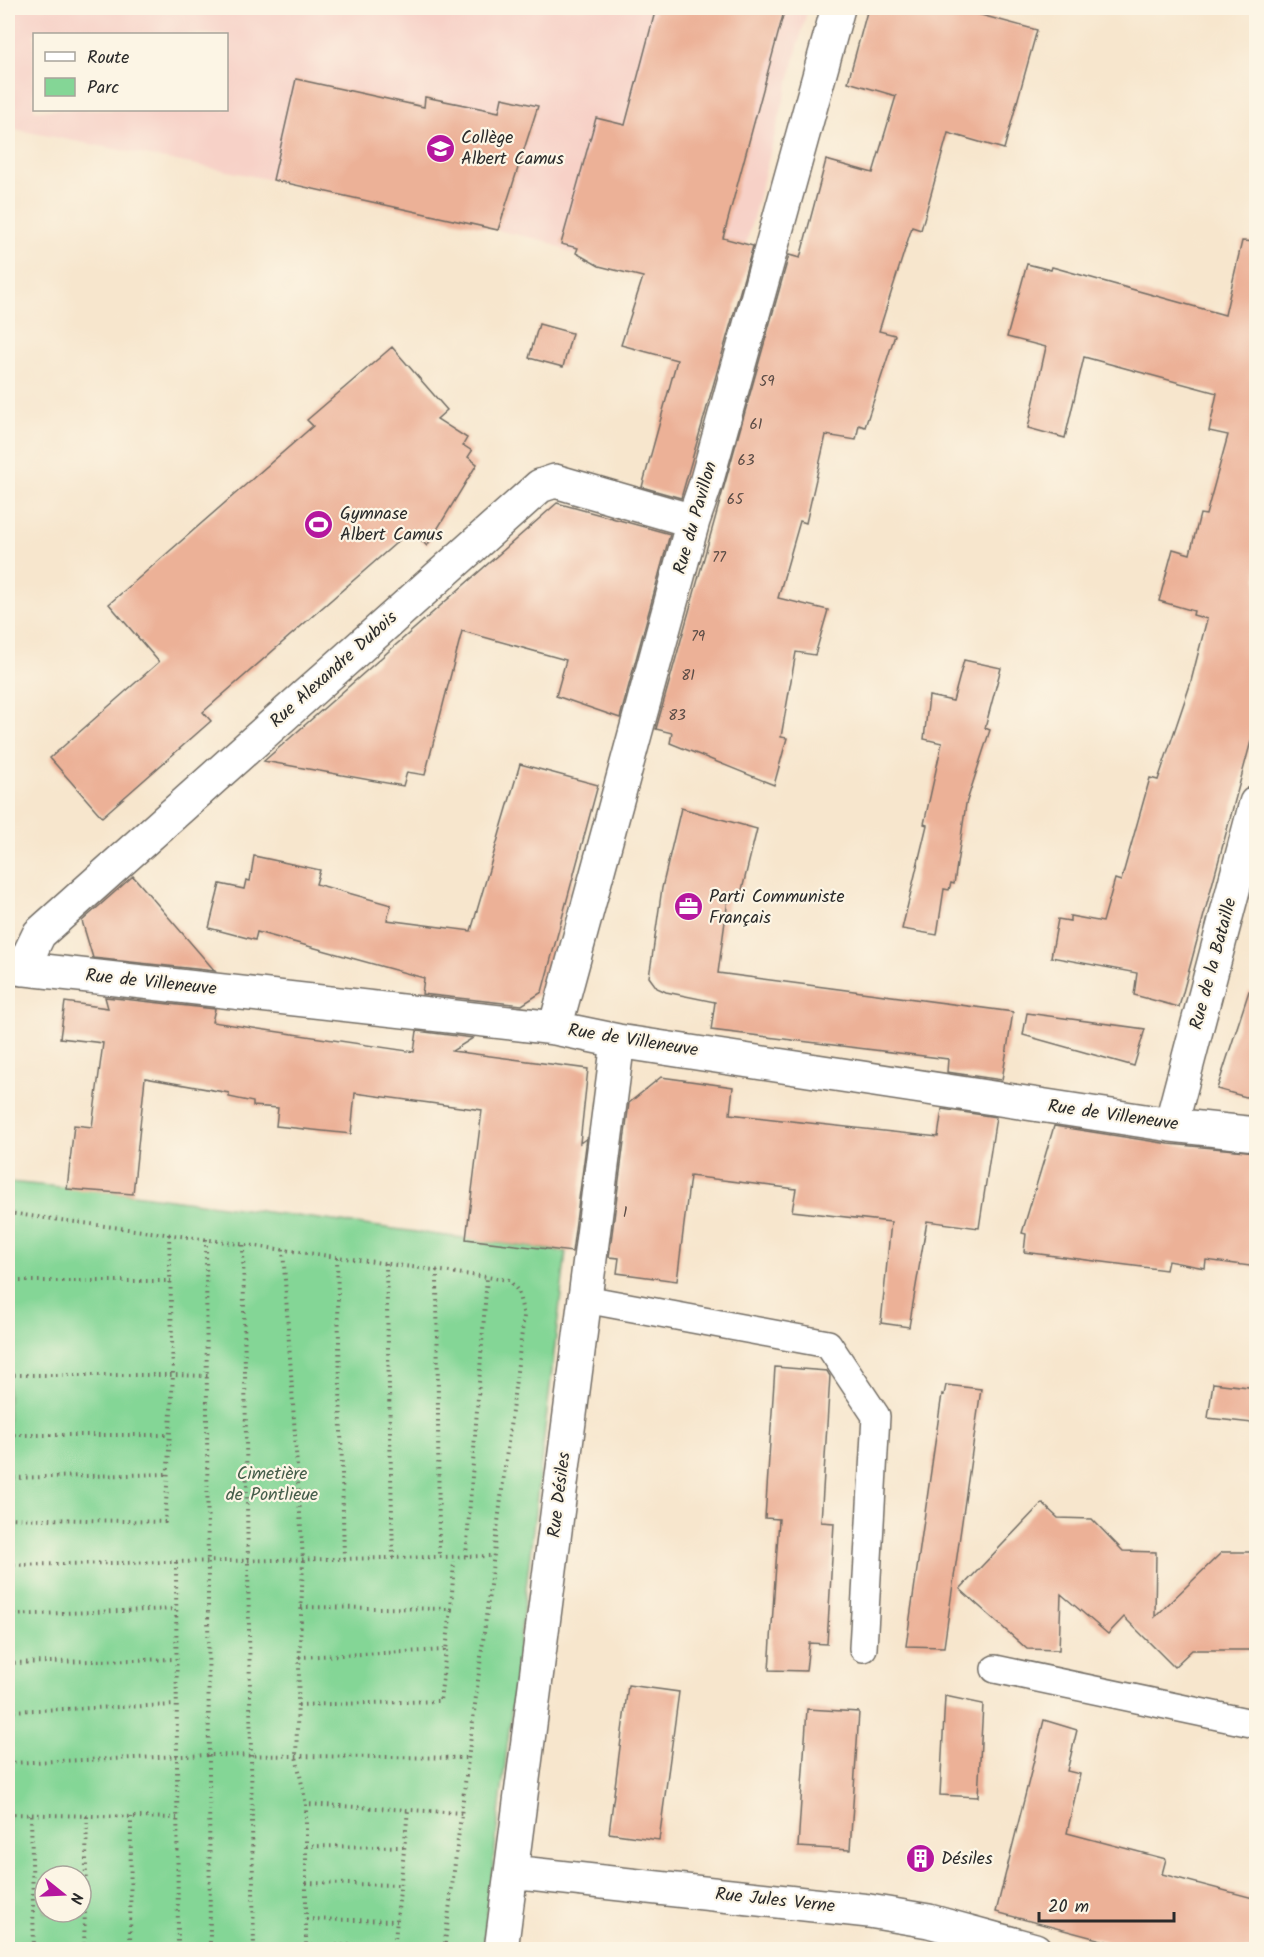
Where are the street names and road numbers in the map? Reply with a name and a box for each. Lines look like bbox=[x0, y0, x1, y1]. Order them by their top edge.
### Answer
street label: Rue du Pavillon bbox=[666, 458, 726, 578]
street label: Rue Alexandre Dubois bbox=[263, 604, 405, 736]
street label: Rue de la Bataille bbox=[1182, 895, 1246, 1033]
street label: Rue de Villeneuve bbox=[84, 962, 218, 1004]
street label: Rue de Villeneuve bbox=[566, 1016, 700, 1066]
street label: Rue de Villeneuve bbox=[1046, 1092, 1180, 1140]
street label: Rue Désiles bbox=[540, 1450, 580, 1540]
street label: Rue Jules Verne bbox=[714, 1880, 836, 1922]

